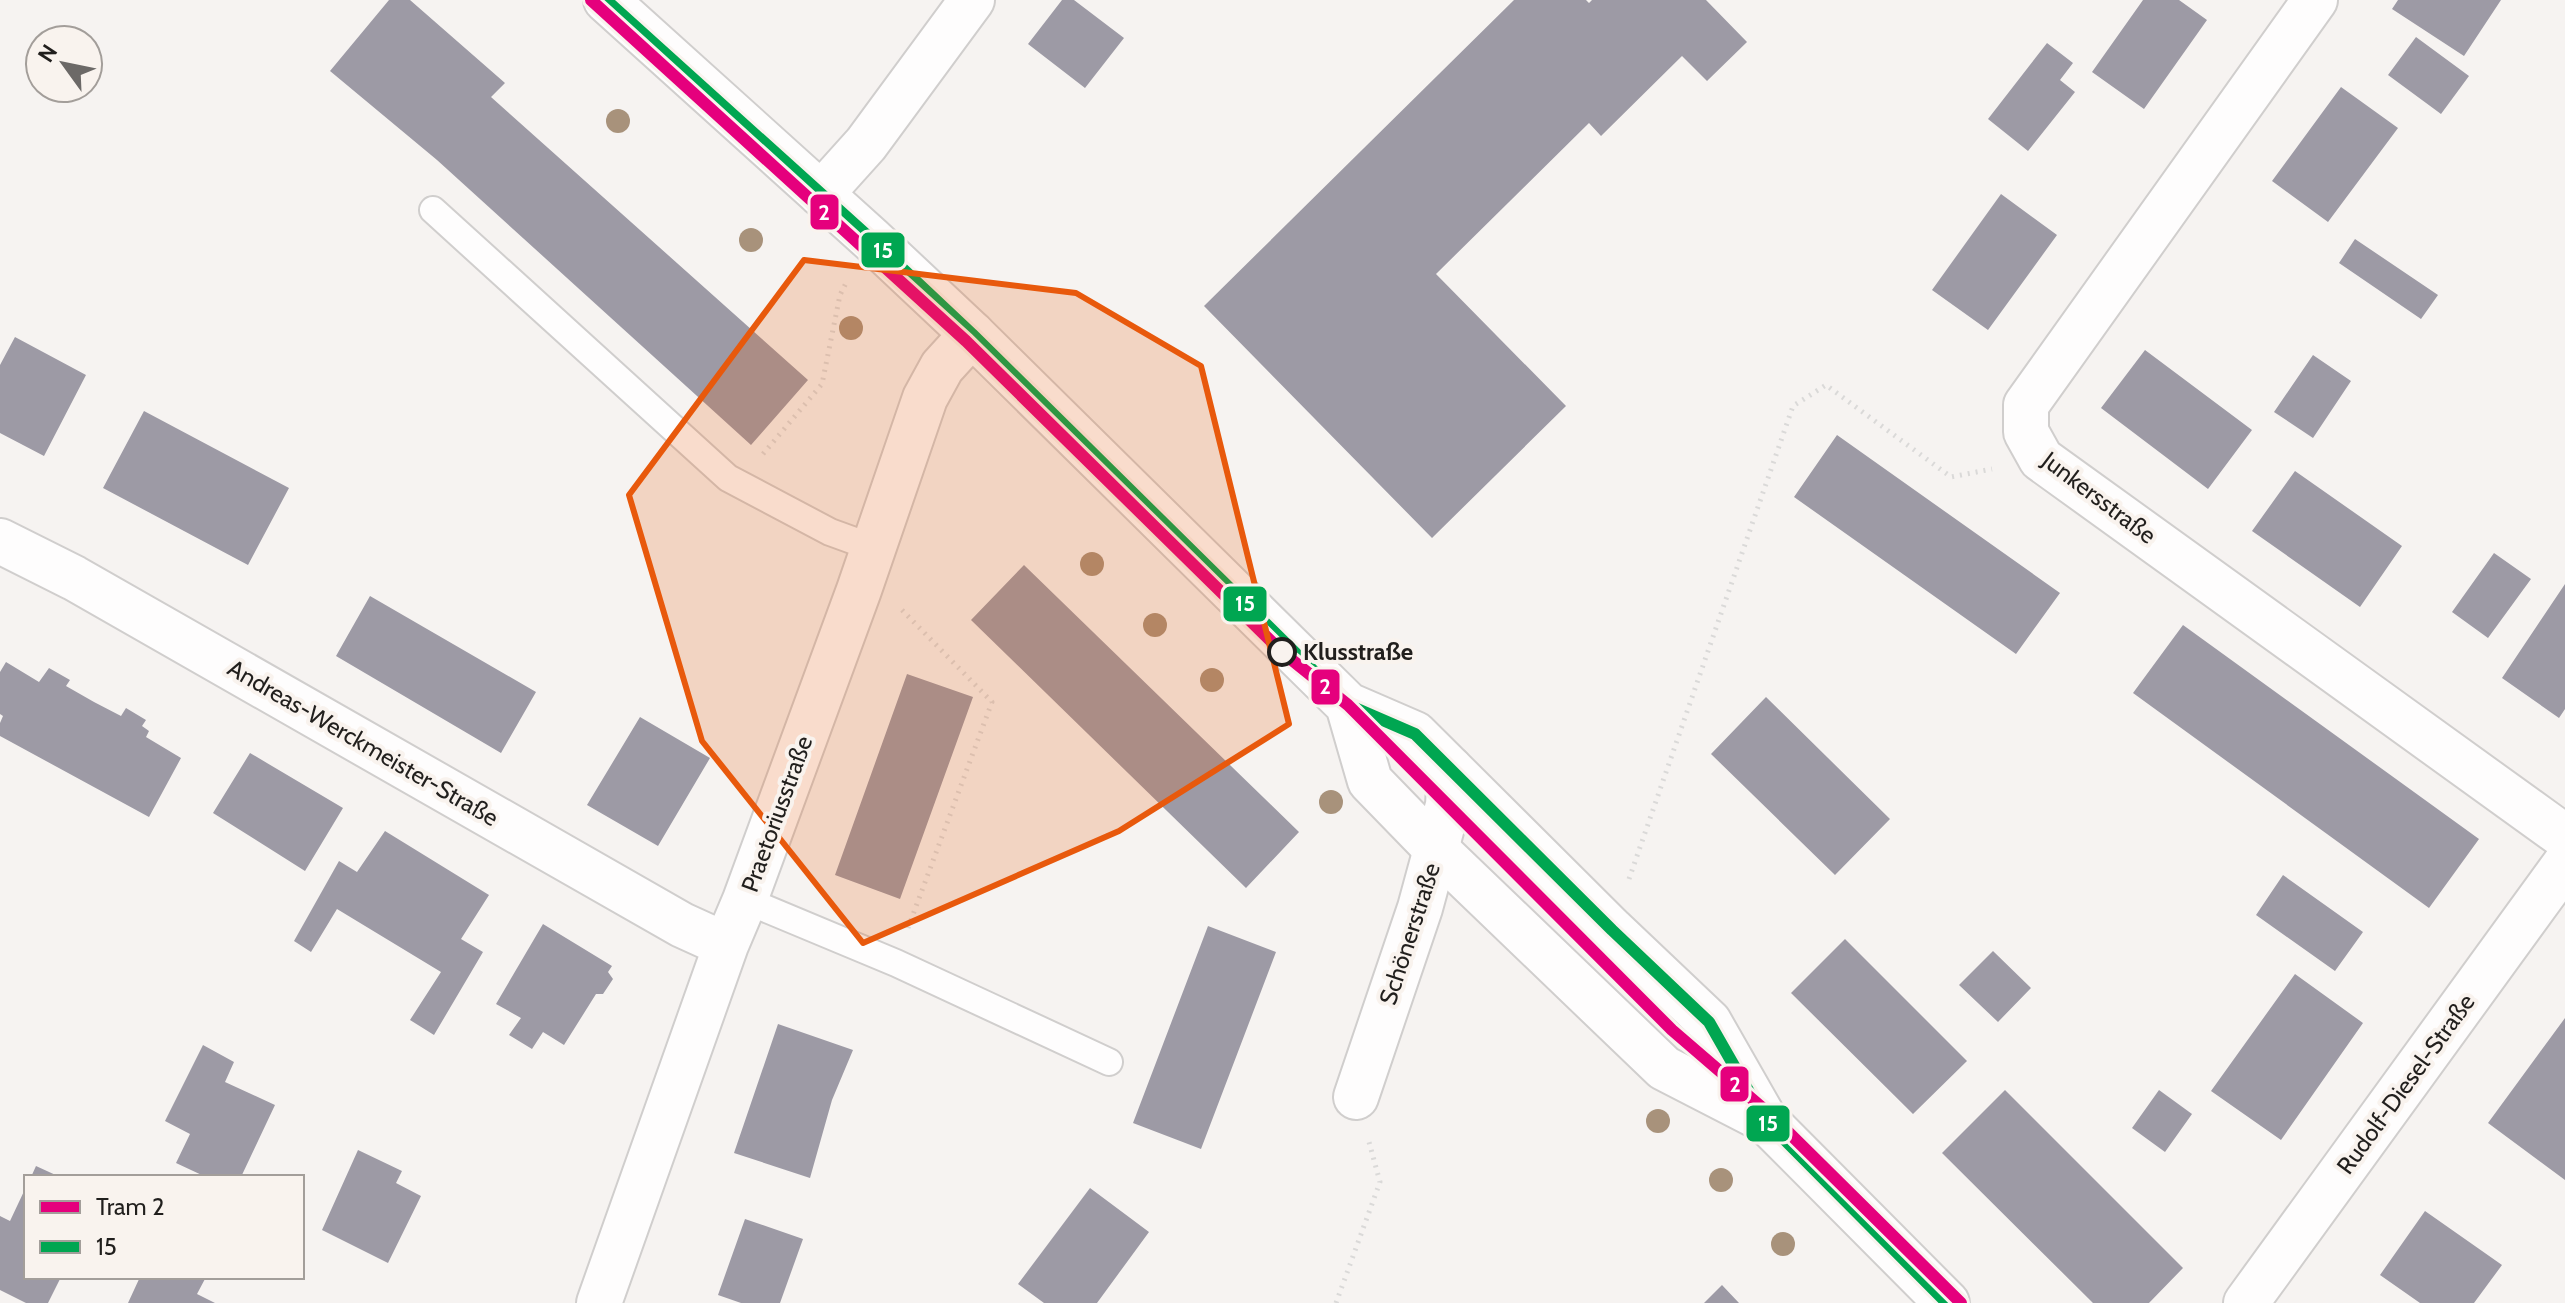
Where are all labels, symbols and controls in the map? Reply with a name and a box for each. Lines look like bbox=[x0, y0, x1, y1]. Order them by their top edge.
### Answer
north arrow bbox=[24, 24, 104, 104]
text: N bbox=[32, 40, 63, 67]
line badge: 2 bbox=[809, 193, 840, 231]
text: 2 bbox=[818, 199, 830, 226]
line badge: 15 bbox=[860, 231, 906, 269]
text: 15 bbox=[873, 237, 893, 264]
street label: Junkersstraße bbox=[2036, 445, 2162, 550]
line badge: 15 bbox=[1222, 585, 1268, 623]
text: 15 bbox=[1235, 590, 1255, 617]
place label: Klusstraße bbox=[1303, 637, 1413, 666]
marker: Klusstraße bbox=[1268, 638, 1296, 666]
street label: Andreas-Werckmeister-Straße bbox=[223, 653, 504, 832]
line badge: 2 bbox=[1310, 668, 1341, 706]
text: 2 bbox=[1319, 673, 1331, 700]
street label: Praetoriusstraße bbox=[735, 732, 818, 896]
street label: Schönerstraße bbox=[1373, 859, 1446, 1008]
street label: Rudolf-Diesel-Straße bbox=[2331, 988, 2481, 1179]
line badge: 2 bbox=[1719, 1065, 1750, 1103]
text: 2 bbox=[1729, 1071, 1741, 1098]
line badge: 15 bbox=[1745, 1104, 1791, 1143]
text: 15 bbox=[1758, 1110, 1778, 1137]
legend bbox=[24, 1175, 304, 1279]
text: Tram 2 bbox=[96, 1192, 165, 1221]
text: 15 bbox=[96, 1232, 117, 1261]

